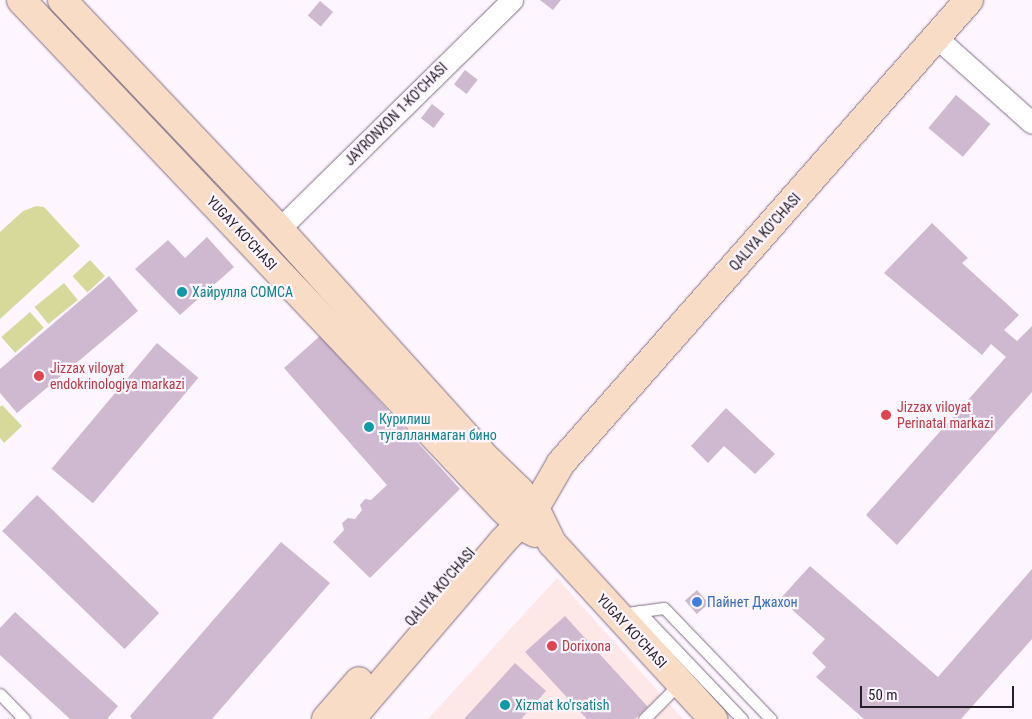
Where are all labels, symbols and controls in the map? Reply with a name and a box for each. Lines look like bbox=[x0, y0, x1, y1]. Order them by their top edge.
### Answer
street label: JAYRONXON 1-KO'CHASI bbox=[341, 59, 451, 169]
street label: QALIYA KO'CHASI bbox=[726, 190, 804, 274]
street label: YUGAY KO'CHASI bbox=[204, 193, 280, 273]
place label: Хайрулла СОМСА bbox=[192, 284, 293, 300]
marker: Хайрулла СОМСА bbox=[176, 286, 188, 298]
place label: Jizzax viloyat endokrinologiya markazi bbox=[50, 360, 185, 392]
marker: Jizzax viloyat endokrinologiya markazi bbox=[32, 369, 46, 383]
place label: Jizzax viloyat Perinatal markazi bbox=[897, 399, 993, 432]
marker: Jizzax viloyat Perinatal markazi bbox=[879, 408, 893, 422]
place label: Курилиш тугалланмаган бино bbox=[379, 411, 497, 444]
marker: Курилиш тугалланмаган бино bbox=[363, 421, 375, 433]
street label: QALIYA KO'CHASI bbox=[401, 544, 479, 630]
street label: YUGAY KO'CHASI bbox=[594, 591, 670, 671]
place label: Пайнет Джахон bbox=[707, 594, 798, 610]
marker: Пайнет Джахон bbox=[691, 596, 703, 608]
place label: Dorixona bbox=[562, 638, 611, 654]
marker: Dorixona bbox=[546, 640, 558, 652]
scale bar bbox=[862, 676, 1016, 708]
text: 50 m bbox=[868, 686, 898, 704]
place label: Xizmat ko'rsatish bbox=[515, 697, 609, 713]
marker: Xizmat ko'rsatish bbox=[499, 699, 511, 711]

